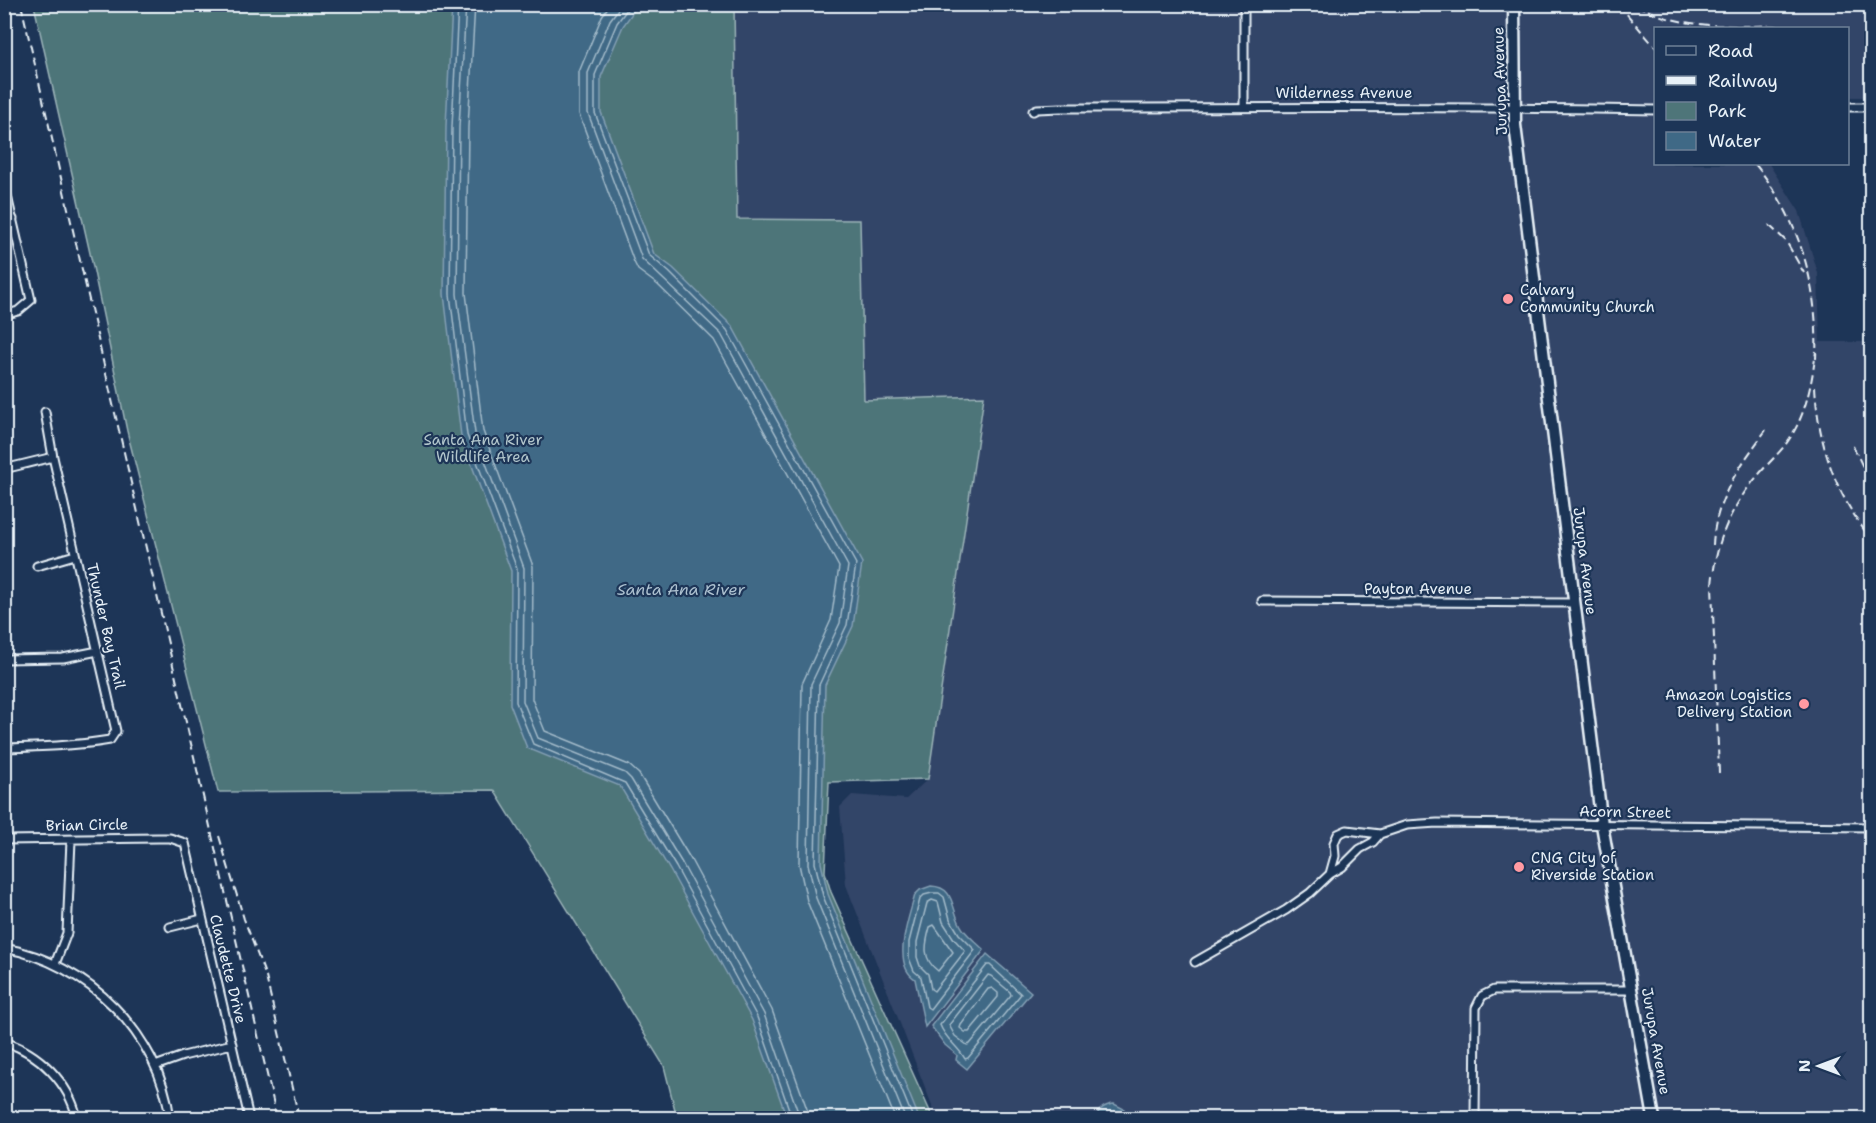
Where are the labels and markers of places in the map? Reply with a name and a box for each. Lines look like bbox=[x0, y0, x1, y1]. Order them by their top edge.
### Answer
place label: Calvary Community Church bbox=[1520, 280, 1655, 317]
marker: Calvary Community Church bbox=[1501, 292, 1515, 306]
place label: Amazon Logistics Delivery Station bbox=[1665, 685, 1792, 722]
marker: Amazon Logistics Delivery Station bbox=[1797, 697, 1811, 711]
place label: CNG City of Riverside Station bbox=[1531, 848, 1654, 885]
marker: CNG City of Riverside Station bbox=[1512, 860, 1526, 874]

